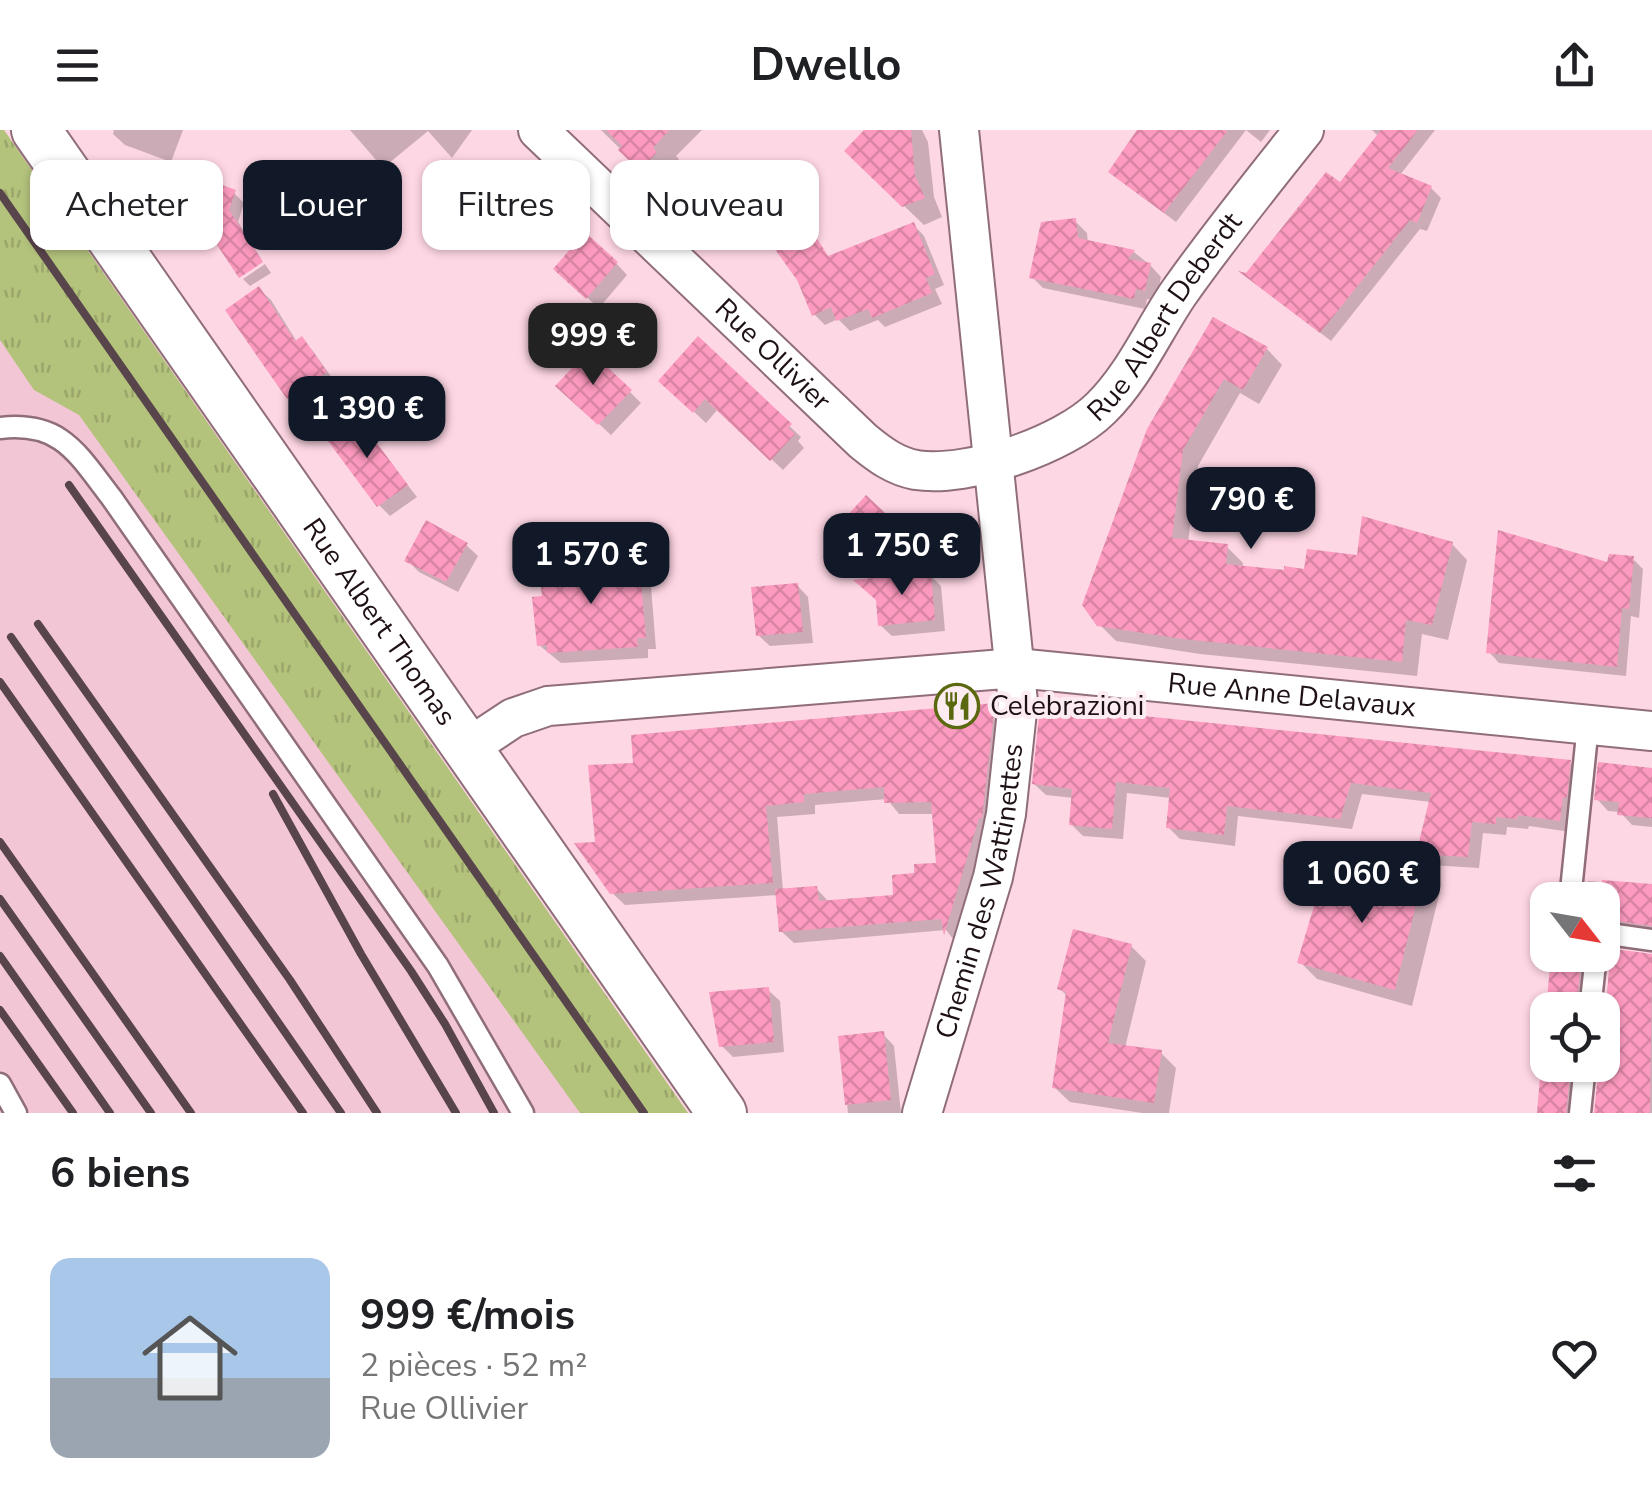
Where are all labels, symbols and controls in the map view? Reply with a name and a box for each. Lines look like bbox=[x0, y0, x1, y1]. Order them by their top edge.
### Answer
text: Dwello bbox=[750, 35, 902, 96]
icon: menu bbox=[50, 38, 105, 93]
icon: share bbox=[1547, 38, 1602, 93]
chip: Acheter bbox=[30, 160, 223, 250]
chip: Louer bbox=[243, 160, 402, 250]
chip: Filtres bbox=[422, 160, 590, 250]
chip: Nouveau bbox=[610, 160, 819, 250]
street label: Rue Albert Deberdt bbox=[1079, 204, 1251, 430]
street label: Rue Ollivier bbox=[707, 290, 839, 419]
pin: 999 € bbox=[523, 303, 663, 388]
text: 999 € bbox=[550, 314, 636, 357]
pin: 1 390 € bbox=[275, 376, 459, 461]
text: 1 390 € bbox=[310, 387, 424, 430]
pin: 790 € bbox=[1181, 467, 1321, 552]
text: 790 € bbox=[1208, 478, 1294, 521]
street label: Rue Albert Thomas bbox=[294, 511, 465, 733]
pin: 1 750 € bbox=[810, 513, 994, 598]
pin: 1 570 € bbox=[499, 522, 683, 607]
text: 1 750 € bbox=[845, 524, 959, 567]
text: 1 570 € bbox=[534, 533, 648, 576]
street label: Rue Anne Delavaux bbox=[1166, 664, 1418, 727]
restaurant icon: Celebrazioni bbox=[934, 683, 980, 729]
place label: Celebrazioni bbox=[990, 687, 1144, 725]
street label: Chemin des Wattinettes bbox=[926, 742, 1032, 1043]
pin: 1 060 € bbox=[1270, 841, 1454, 926]
text: 1 060 € bbox=[1305, 852, 1419, 895]
north arrow bbox=[1530, 882, 1620, 972]
map controls bbox=[1530, 882, 1620, 1082]
button: locate bbox=[1530, 992, 1620, 1082]
text: 6 biens bbox=[50, 1145, 190, 1202]
icon: filters bbox=[1547, 1146, 1602, 1201]
text: 999 €/mois bbox=[360, 1287, 575, 1344]
icon: home bbox=[130, 1298, 250, 1418]
icon: heart bbox=[1547, 1331, 1602, 1386]
text: 2 pièces · 52 m² bbox=[360, 1344, 587, 1387]
text: Rue Ollivier bbox=[360, 1387, 528, 1430]

